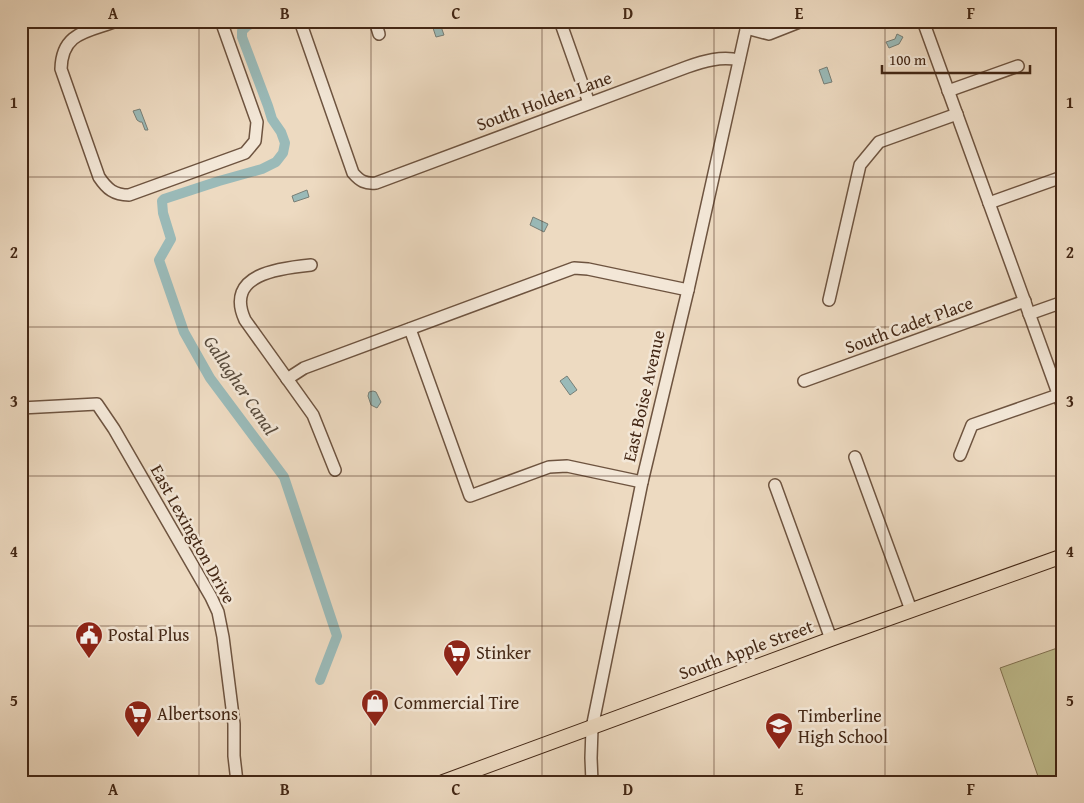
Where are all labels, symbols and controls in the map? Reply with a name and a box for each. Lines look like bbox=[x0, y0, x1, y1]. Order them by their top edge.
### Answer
text: A bbox=[108, 1, 119, 25]
text: B bbox=[280, 1, 290, 25]
text: C bbox=[451, 1, 461, 25]
text: D bbox=[623, 1, 633, 25]
text: E bbox=[795, 1, 804, 25]
text: F bbox=[967, 1, 975, 25]
scale bar bbox=[882, 42, 1029, 74]
text: 100 m bbox=[889, 49, 927, 70]
street label: South Holden Lane bbox=[472, 64, 615, 138]
text: 1 bbox=[10, 90, 18, 114]
text: 1 bbox=[1066, 90, 1074, 114]
text: 2 bbox=[10, 240, 18, 264]
text: 2 bbox=[1066, 240, 1074, 264]
street label: South Cadet Place bbox=[841, 289, 977, 360]
street label: East Boise Avenue bbox=[615, 327, 672, 464]
water label: Gallagher Canal bbox=[197, 330, 285, 441]
text: 3 bbox=[10, 389, 18, 413]
text: 3 bbox=[1066, 389, 1074, 413]
street label: East Lexington Drive bbox=[144, 459, 243, 608]
text: 4 bbox=[10, 539, 18, 563]
text: 4 bbox=[1066, 539, 1074, 563]
street label: South Apple Street bbox=[675, 612, 818, 686]
public building icon: Postal Plus bbox=[74, 620, 104, 659]
place label: Postal Plus bbox=[108, 621, 190, 648]
supermarket icon: Stinker bbox=[442, 638, 472, 677]
place label: Stinker bbox=[476, 639, 532, 666]
text: 5 bbox=[10, 688, 18, 712]
shop icon: Commercial Tire bbox=[360, 688, 390, 727]
text: 5 bbox=[1066, 688, 1074, 712]
place label: Commercial Tire bbox=[394, 689, 519, 716]
supermarket icon: Albertsons bbox=[123, 699, 153, 738]
place label: Albertsons bbox=[157, 700, 238, 727]
place label: Timberline High School bbox=[798, 702, 888, 750]
school or university icon: Timberline High School bbox=[764, 711, 794, 750]
text: A bbox=[108, 777, 119, 801]
text: B bbox=[280, 777, 290, 801]
text: C bbox=[451, 777, 461, 801]
text: D bbox=[623, 777, 633, 801]
text: E bbox=[795, 777, 804, 801]
text: F bbox=[967, 777, 975, 801]

